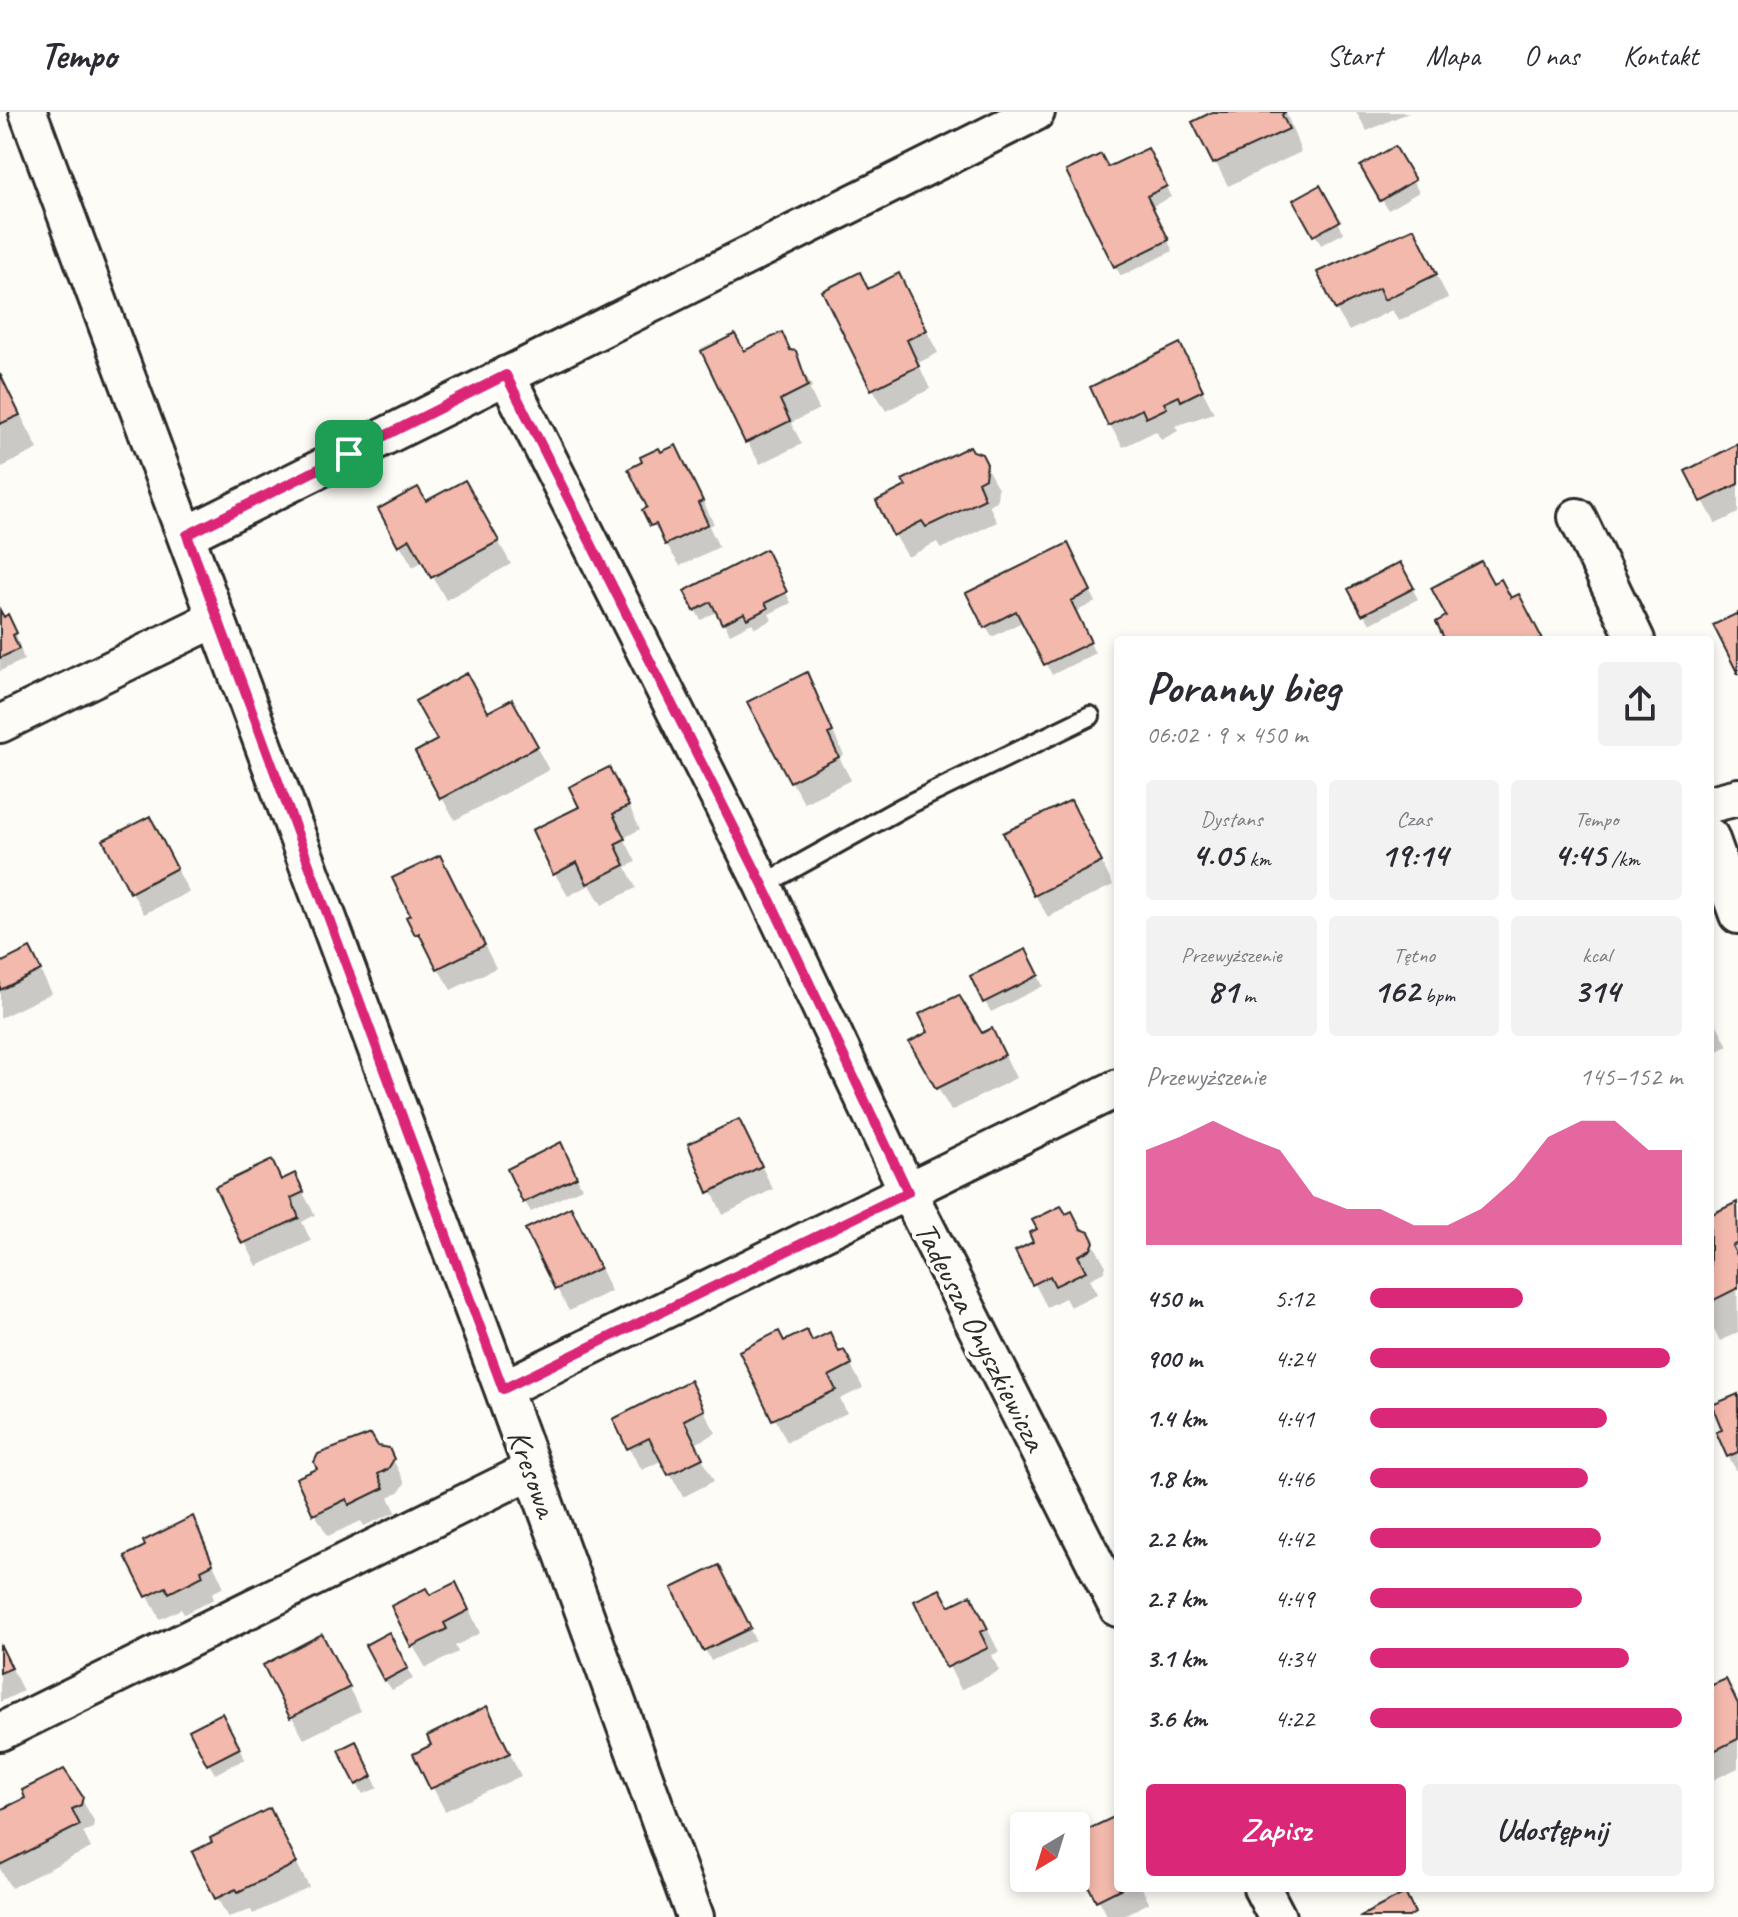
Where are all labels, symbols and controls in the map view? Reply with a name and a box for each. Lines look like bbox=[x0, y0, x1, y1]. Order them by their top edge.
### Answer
text: Tempo bbox=[40, 32, 116, 79]
text: Start bbox=[1327, 38, 1382, 73]
text: Mapa bbox=[1426, 38, 1480, 73]
text: O nas bbox=[1524, 38, 1579, 73]
text: Kontakt bbox=[1623, 38, 1698, 73]
pin bbox=[315, 420, 383, 488]
icon: arrive bbox=[327, 432, 371, 476]
text: Poranny bieg bbox=[1146, 660, 1340, 715]
button: share bbox=[1598, 662, 1682, 746]
text: 06:02 · 9 × 450 m bbox=[1146, 718, 1307, 751]
text: Dystans bbox=[1200, 805, 1262, 833]
text: Czas bbox=[1397, 805, 1431, 833]
text: Tempo bbox=[1575, 805, 1618, 833]
text: 4.05 bbox=[1192, 833, 1244, 876]
text: 19:14 bbox=[1380, 833, 1448, 876]
text: 4:45 bbox=[1554, 833, 1606, 876]
text: km bbox=[1244, 845, 1271, 873]
text: /km bbox=[1606, 845, 1640, 873]
text: Przewyższenie bbox=[1181, 941, 1282, 969]
text: Tętno bbox=[1393, 941, 1435, 969]
text: kcal bbox=[1582, 941, 1611, 969]
text: 81 bbox=[1207, 969, 1238, 1012]
text: 162 bbox=[1373, 969, 1420, 1012]
text: 314 bbox=[1574, 969, 1620, 1012]
text: m bbox=[1238, 981, 1255, 1009]
text: bpm bbox=[1420, 981, 1455, 1009]
text: Przewyższenie bbox=[1146, 1060, 1265, 1093]
text: 145–152 m bbox=[1579, 1060, 1682, 1093]
street label: Tadeusza Onyszkiewicza bbox=[905, 1215, 1057, 1459]
text: 450 m bbox=[1146, 1282, 1202, 1315]
text: 5:12 bbox=[1274, 1282, 1314, 1315]
text: 900 m bbox=[1146, 1342, 1202, 1375]
text: 4:24 bbox=[1274, 1342, 1314, 1375]
text: 1.4 km bbox=[1146, 1402, 1206, 1435]
text: 4:41 bbox=[1274, 1402, 1314, 1435]
street label: Kresowa bbox=[498, 1424, 568, 1525]
text: 1.8 km bbox=[1146, 1462, 1206, 1495]
text: 4:46 bbox=[1274, 1462, 1314, 1495]
text: 2.2 km bbox=[1146, 1522, 1206, 1555]
text: 4:42 bbox=[1274, 1522, 1314, 1555]
text: 2.7 km bbox=[1146, 1582, 1206, 1615]
text: 4:49 bbox=[1274, 1582, 1314, 1615]
text: 3.1 km bbox=[1146, 1642, 1206, 1675]
text: 4:34 bbox=[1274, 1642, 1314, 1675]
text: 3.6 km bbox=[1146, 1702, 1207, 1735]
text: 4:22 bbox=[1274, 1702, 1314, 1735]
button: Zapisz bbox=[1146, 1784, 1406, 1876]
button: Udostępnij bbox=[1422, 1784, 1682, 1876]
north arrow bbox=[1010, 1812, 1090, 1892]
map controls bbox=[1010, 1812, 1090, 1892]

